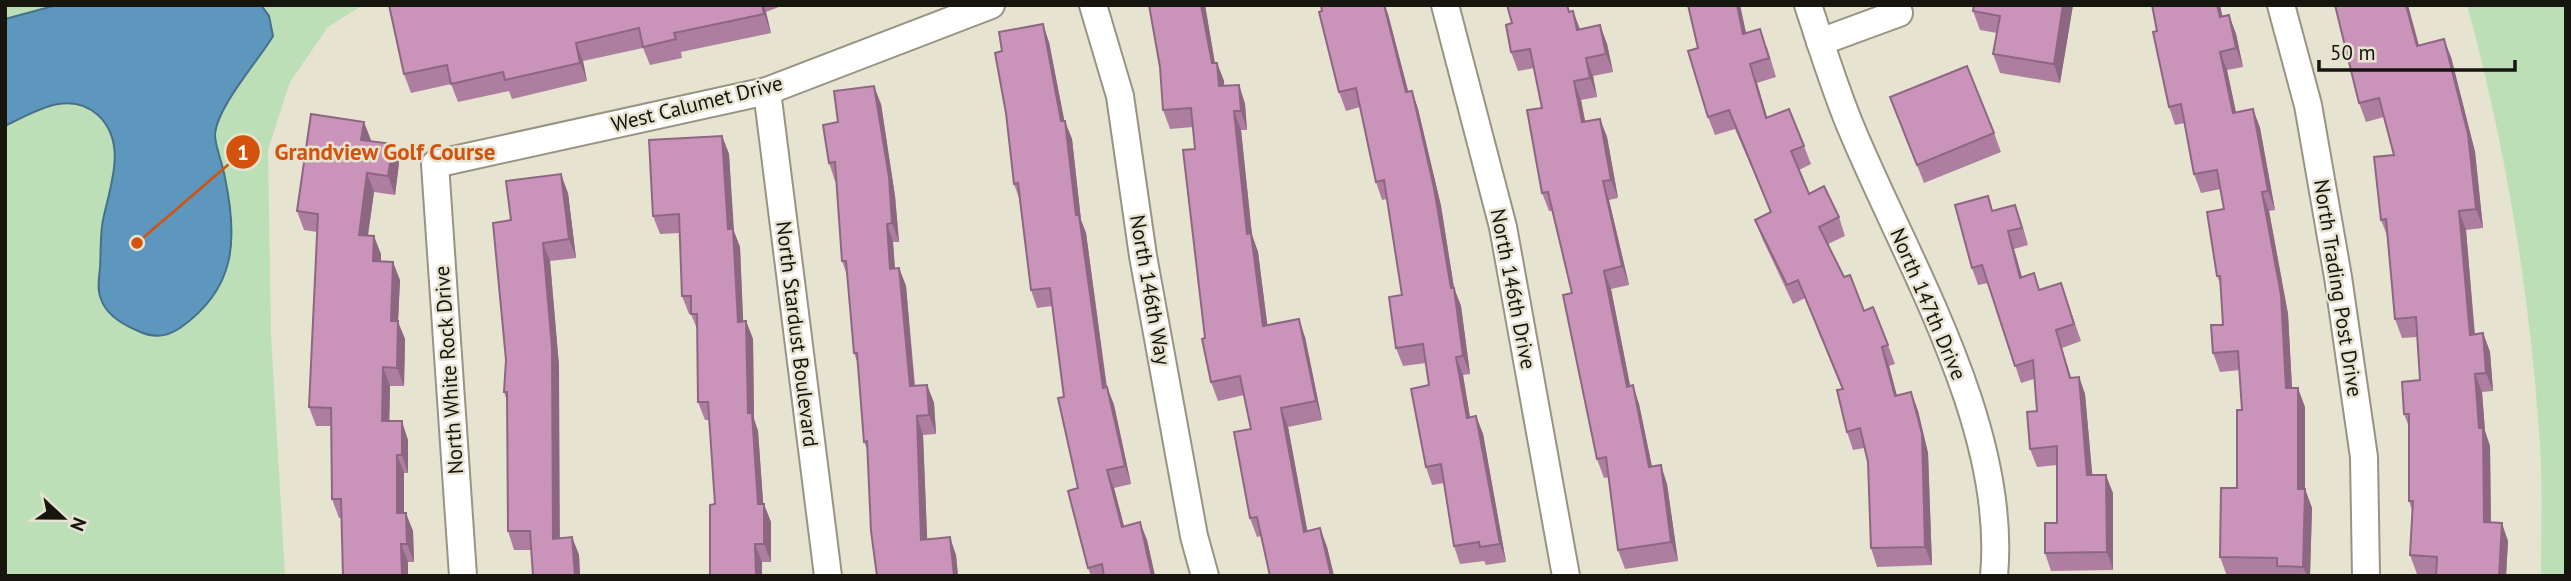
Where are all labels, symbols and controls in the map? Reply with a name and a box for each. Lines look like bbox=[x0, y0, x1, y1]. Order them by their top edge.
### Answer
scale bar bbox=[2319, 28, 2515, 72]
text: 50 m bbox=[2330, 39, 2376, 66]
street label: West Calumet Drive bbox=[608, 69, 785, 138]
callout: Grandview Golf Course bbox=[225, 130, 510, 174]
text: Grandview Golf Course bbox=[275, 137, 495, 166]
text: 1 bbox=[237, 139, 249, 166]
street label: North Trading Post Drive bbox=[2308, 177, 2369, 399]
street label: North 146th Drive bbox=[1485, 206, 1542, 371]
street label: North 146th Way bbox=[1124, 213, 1177, 367]
street label: North Stardust Boulevard bbox=[770, 219, 825, 449]
street label: North 147th Drive bbox=[1884, 224, 1973, 384]
street label: North White Rock Drive bbox=[428, 265, 469, 475]
north arrow bbox=[28, 483, 98, 553]
text: N bbox=[65, 514, 92, 535]

